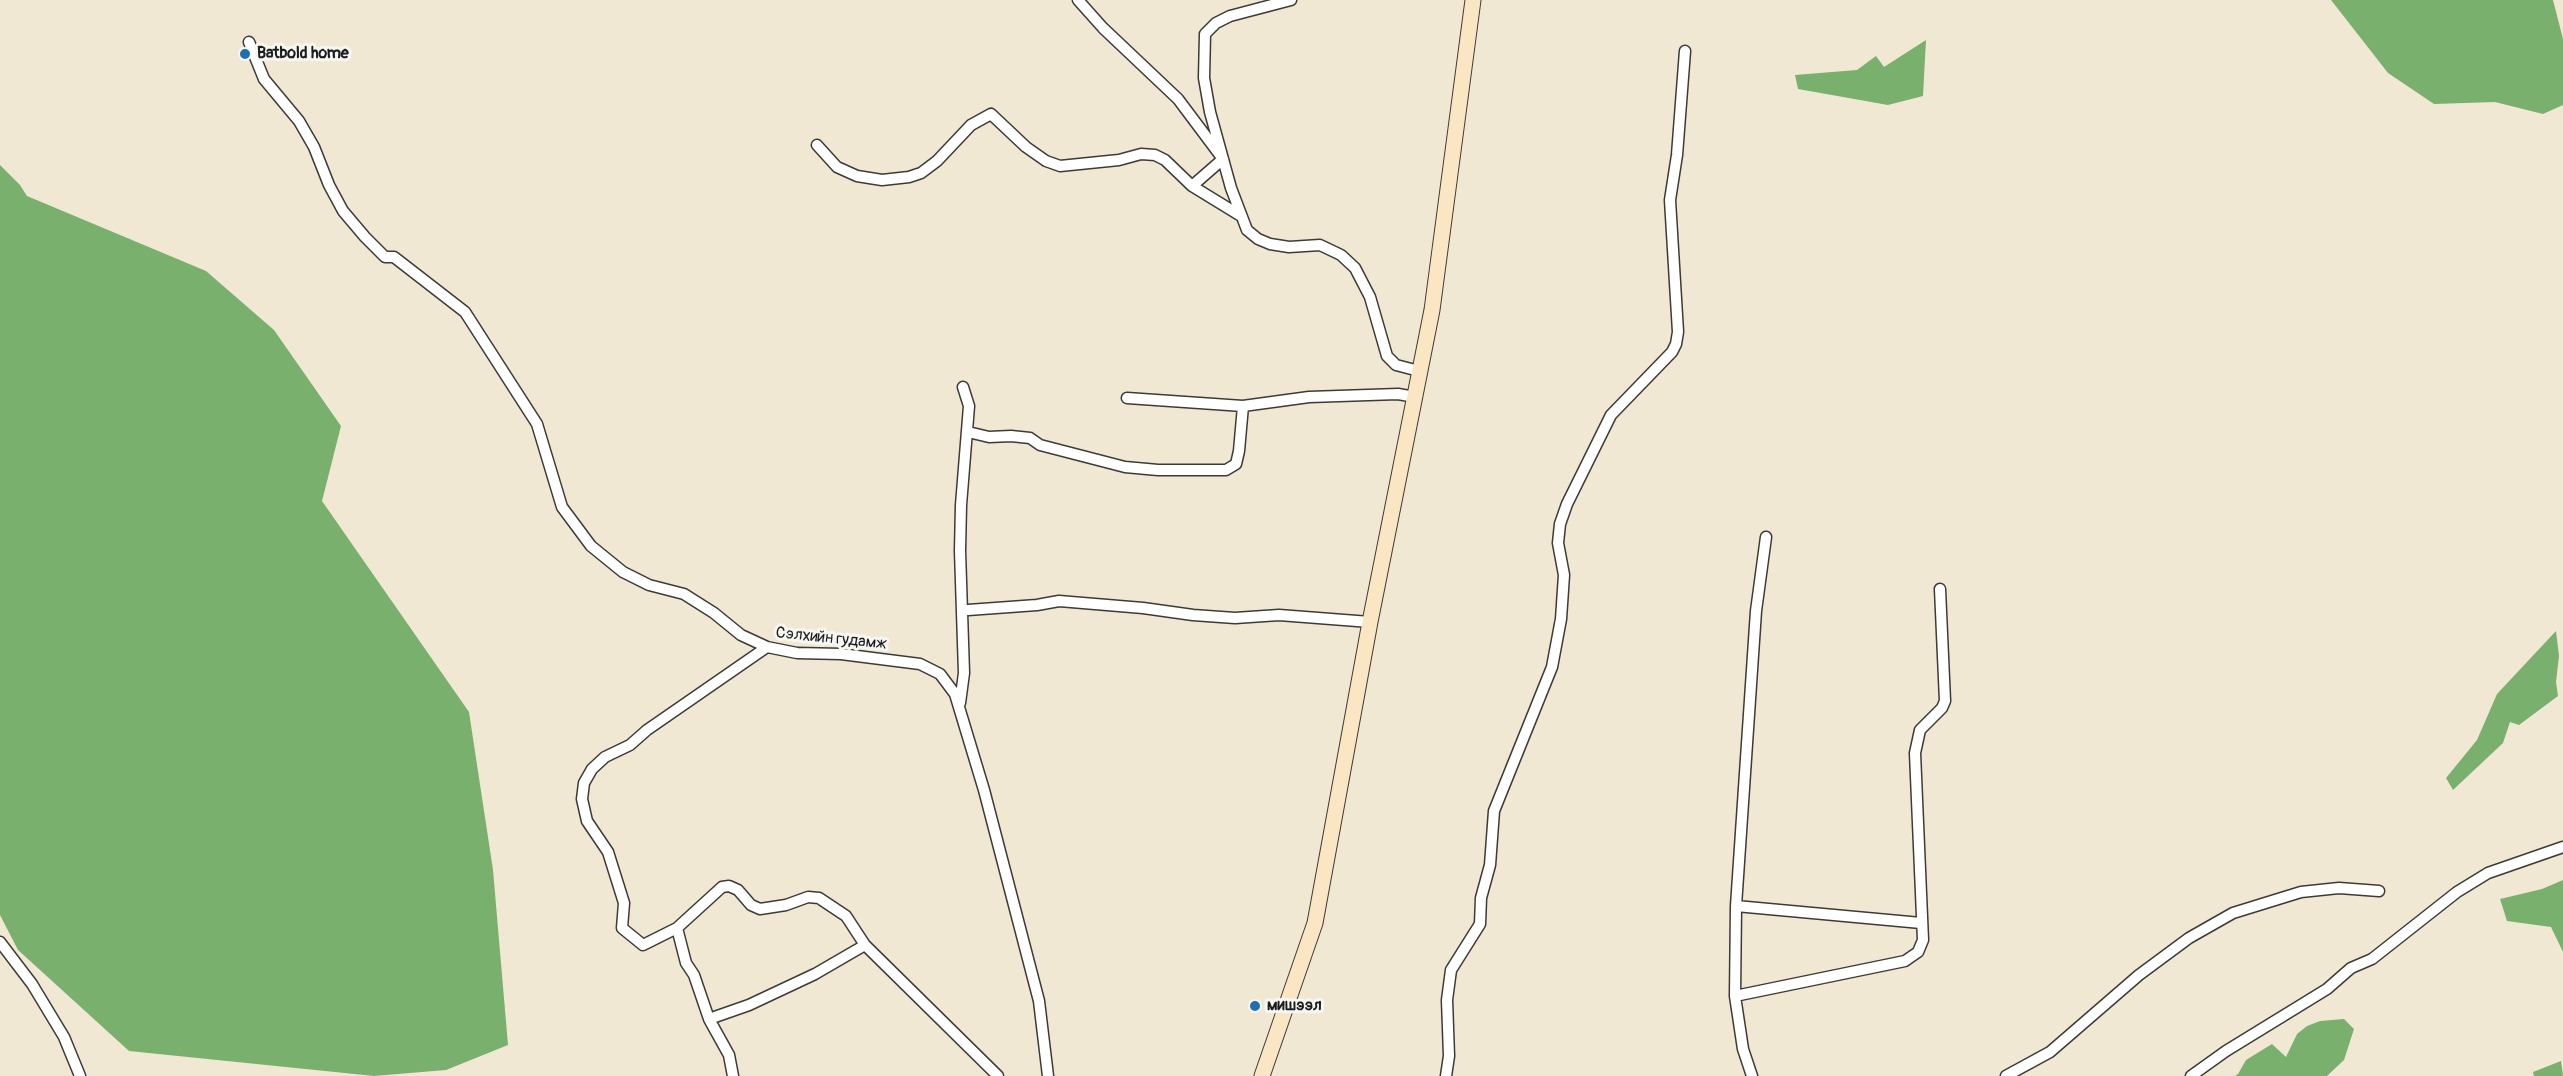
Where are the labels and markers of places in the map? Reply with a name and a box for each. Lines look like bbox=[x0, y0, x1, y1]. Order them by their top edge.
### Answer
place label: Batbold home bbox=[257, 44, 349, 64]
marker: Batbold home bbox=[238, 47, 252, 61]
place label: мишээл bbox=[1267, 996, 1322, 1016]
marker: мишээл bbox=[1248, 999, 1262, 1013]

